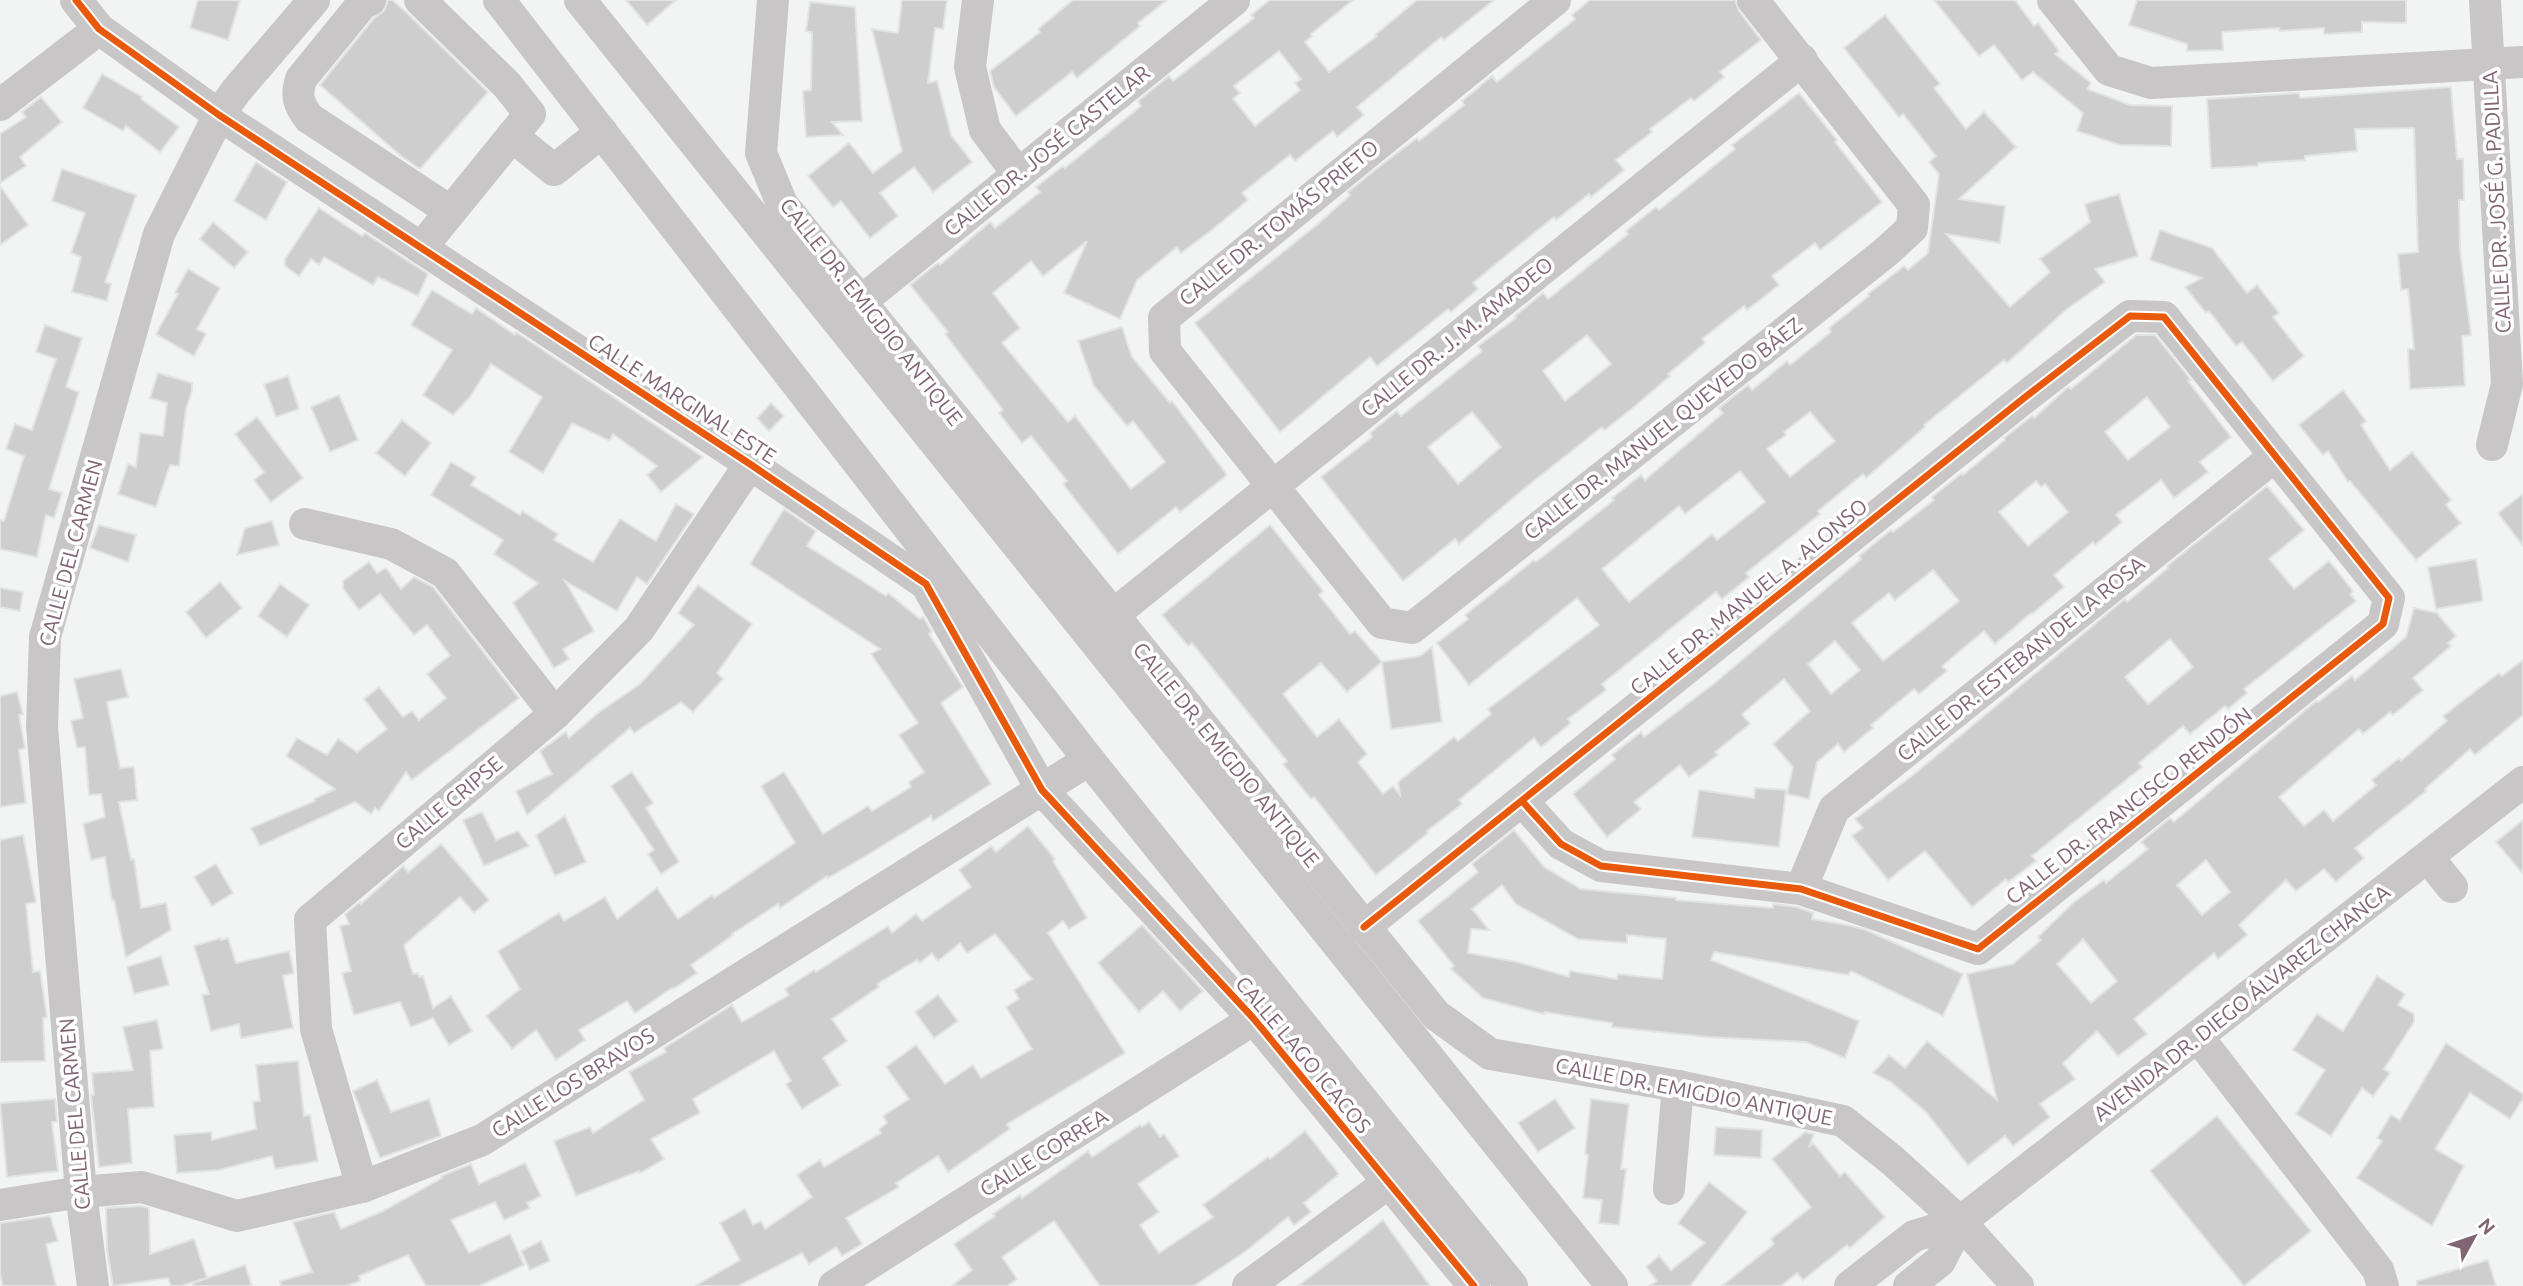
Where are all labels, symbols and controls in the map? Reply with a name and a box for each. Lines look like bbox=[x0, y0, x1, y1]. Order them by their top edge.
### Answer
street label: CALLE DR. JOSÉ CASTELAR bbox=[939, 60, 1154, 240]
street label: CALLE DR. JOSÉ G. PADILLA bbox=[2477, 70, 2515, 334]
street label: CALLE DR. TOMÁS PRIETO bbox=[1174, 134, 1383, 310]
street label: CALLE DR. EMIGDIO ANTIQUE bbox=[776, 193, 968, 430]
street label: CALLE DR. J. M. AMADEO bbox=[1356, 251, 1557, 421]
street label: CALLE DR. MANUEL QUEVEDO BÁEZ bbox=[1519, 312, 1806, 544]
street label: CALLE MARGINAL ESTE bbox=[584, 328, 781, 468]
street label: CALLE DEL CARMEN bbox=[34, 457, 107, 649]
street label: CALLE DR. MANUEL A. ALONSO bbox=[1625, 493, 1872, 699]
street label: CALLE DR. ESTEBAN DE LA ROSA bbox=[1892, 551, 2149, 766]
street label: CALLE DR. EMIGDIO ANTIQUE bbox=[1129, 637, 1325, 871]
street label: CALLE DR. FRANCISCO RENDÓN bbox=[2001, 702, 2256, 909]
street label: CALLE CRIPSE bbox=[390, 751, 507, 854]
street label: AVENIDA DR. DIEGO ÁLVAREZ CHANCA bbox=[2089, 879, 2395, 1125]
street label: CALLE LAGO ICACOS bbox=[1231, 971, 1376, 1137]
street label: CALLE DEL CARMEN bbox=[54, 1017, 94, 1211]
street label: CALLE LOS BRAVOS bbox=[487, 1022, 658, 1142]
street label: CALLE DR. EMIGDIO ANTIQUE bbox=[1554, 1052, 1835, 1130]
street label: CALLE CORREA bbox=[975, 1103, 1112, 1201]
north arrow bbox=[2439, 1202, 2509, 1272]
text: N bbox=[2474, 1214, 2500, 1239]

